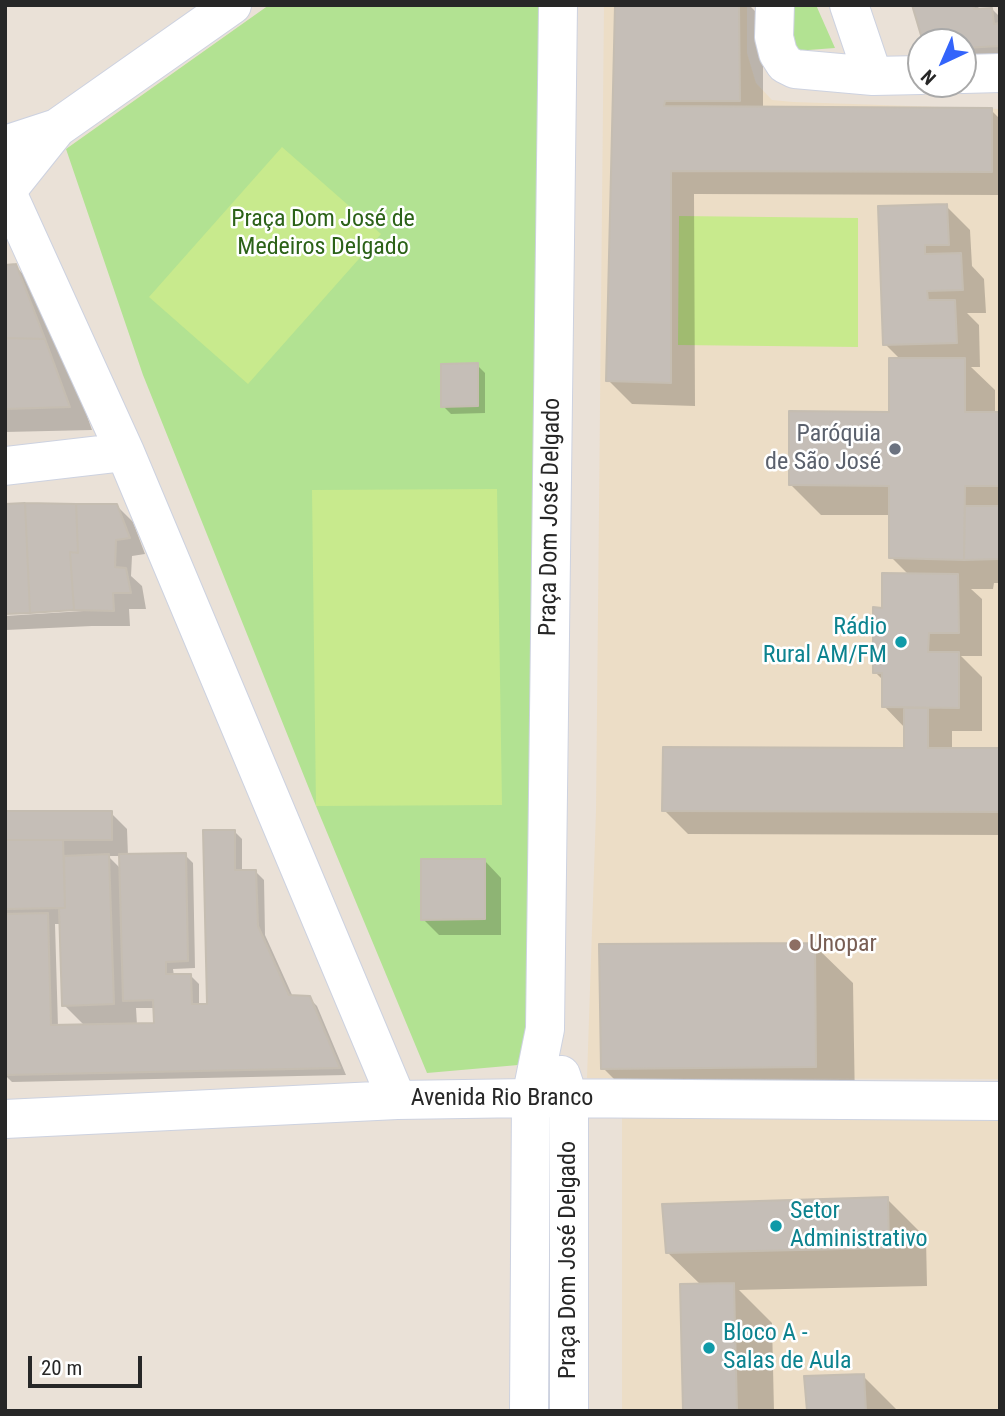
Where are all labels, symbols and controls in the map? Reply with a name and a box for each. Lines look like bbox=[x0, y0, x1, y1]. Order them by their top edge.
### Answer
north arrow bbox=[907, 28, 977, 98]
text: N bbox=[916, 65, 941, 89]
park label: Praça Dom José de Medeiros Delgado bbox=[231, 206, 415, 262]
street label: Praça Dom José Delgado bbox=[535, 398, 567, 636]
place label: Paróquia de São José bbox=[765, 421, 881, 477]
marker: Paróquia de São José bbox=[887, 441, 903, 457]
place label: Rádio Rural AM/FM bbox=[763, 614, 887, 670]
marker: Rádio Rural AM/FM bbox=[893, 634, 909, 650]
place label: Unopar bbox=[809, 931, 877, 959]
marker: Unopar bbox=[787, 937, 803, 953]
street label: Avenida Rio Branco bbox=[411, 1085, 593, 1113]
street label: Praça Dom José Delgado bbox=[555, 1141, 583, 1379]
place label: Setor Administrativo bbox=[790, 1198, 928, 1254]
marker: Setor Administrativo bbox=[768, 1218, 784, 1234]
place label: Bloco A - Salas de Aula bbox=[723, 1320, 851, 1376]
marker: Bloco A - Salas de Aula bbox=[701, 1340, 717, 1356]
scale bar bbox=[32, 1342, 145, 1386]
text: 20 m bbox=[41, 1356, 82, 1380]

